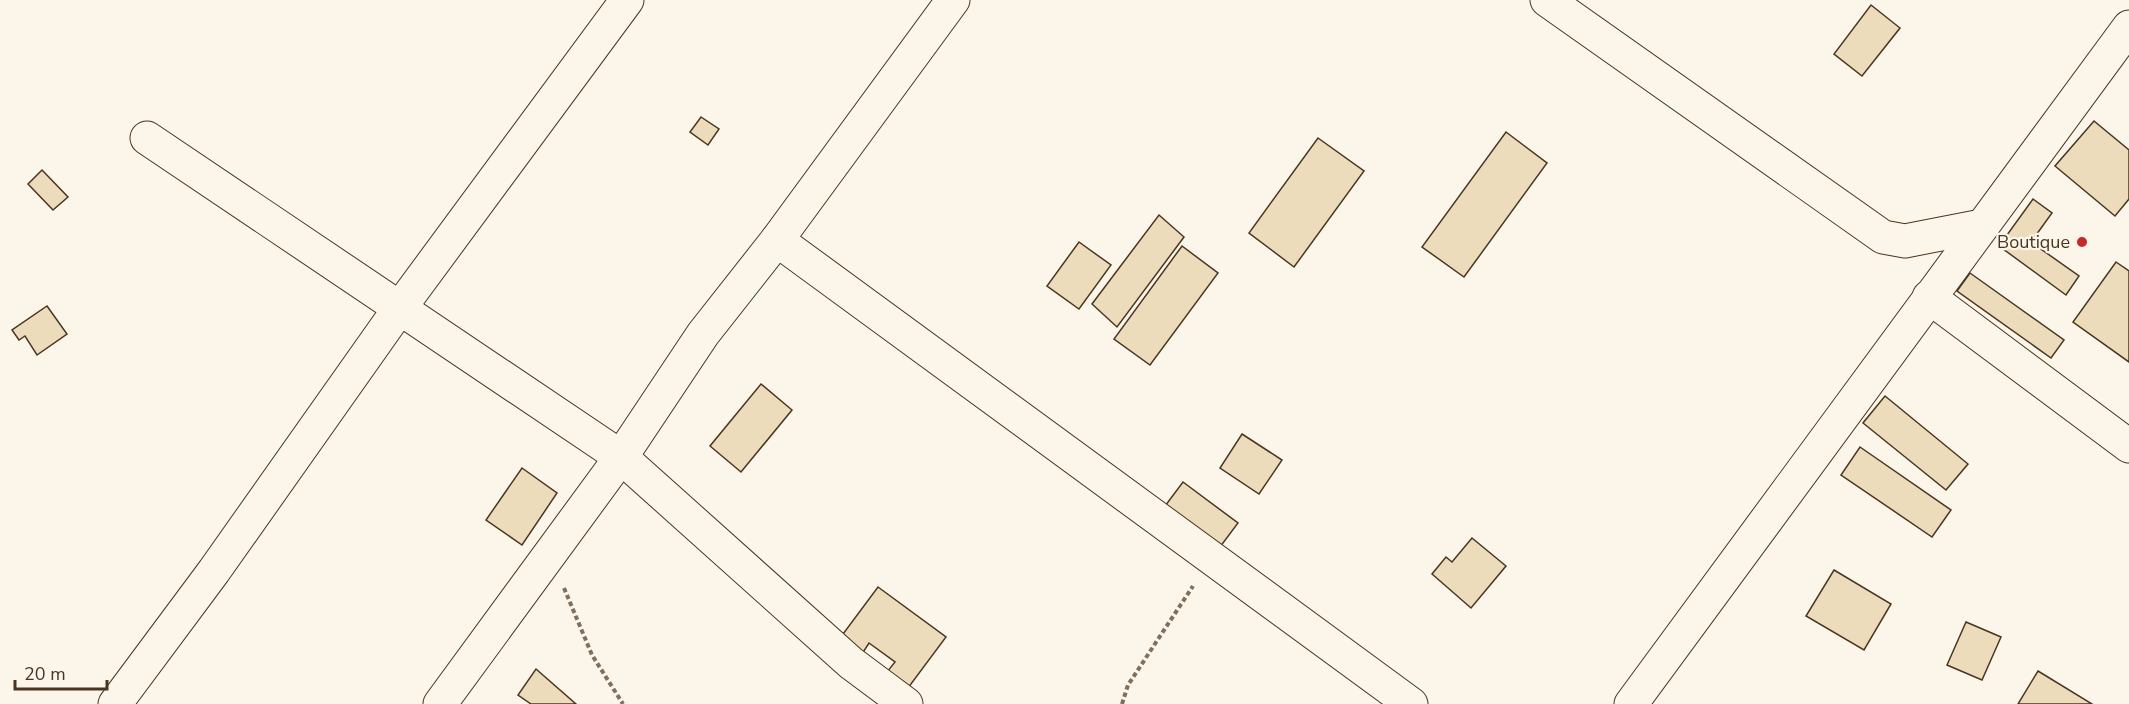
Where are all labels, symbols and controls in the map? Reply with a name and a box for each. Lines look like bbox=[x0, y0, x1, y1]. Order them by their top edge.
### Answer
place label: Boutique bbox=[1997, 230, 2070, 254]
marker: Boutique bbox=[2075, 235, 2089, 249]
scale bar bbox=[15, 653, 106, 691]
text: 20 m bbox=[24, 662, 66, 686]

